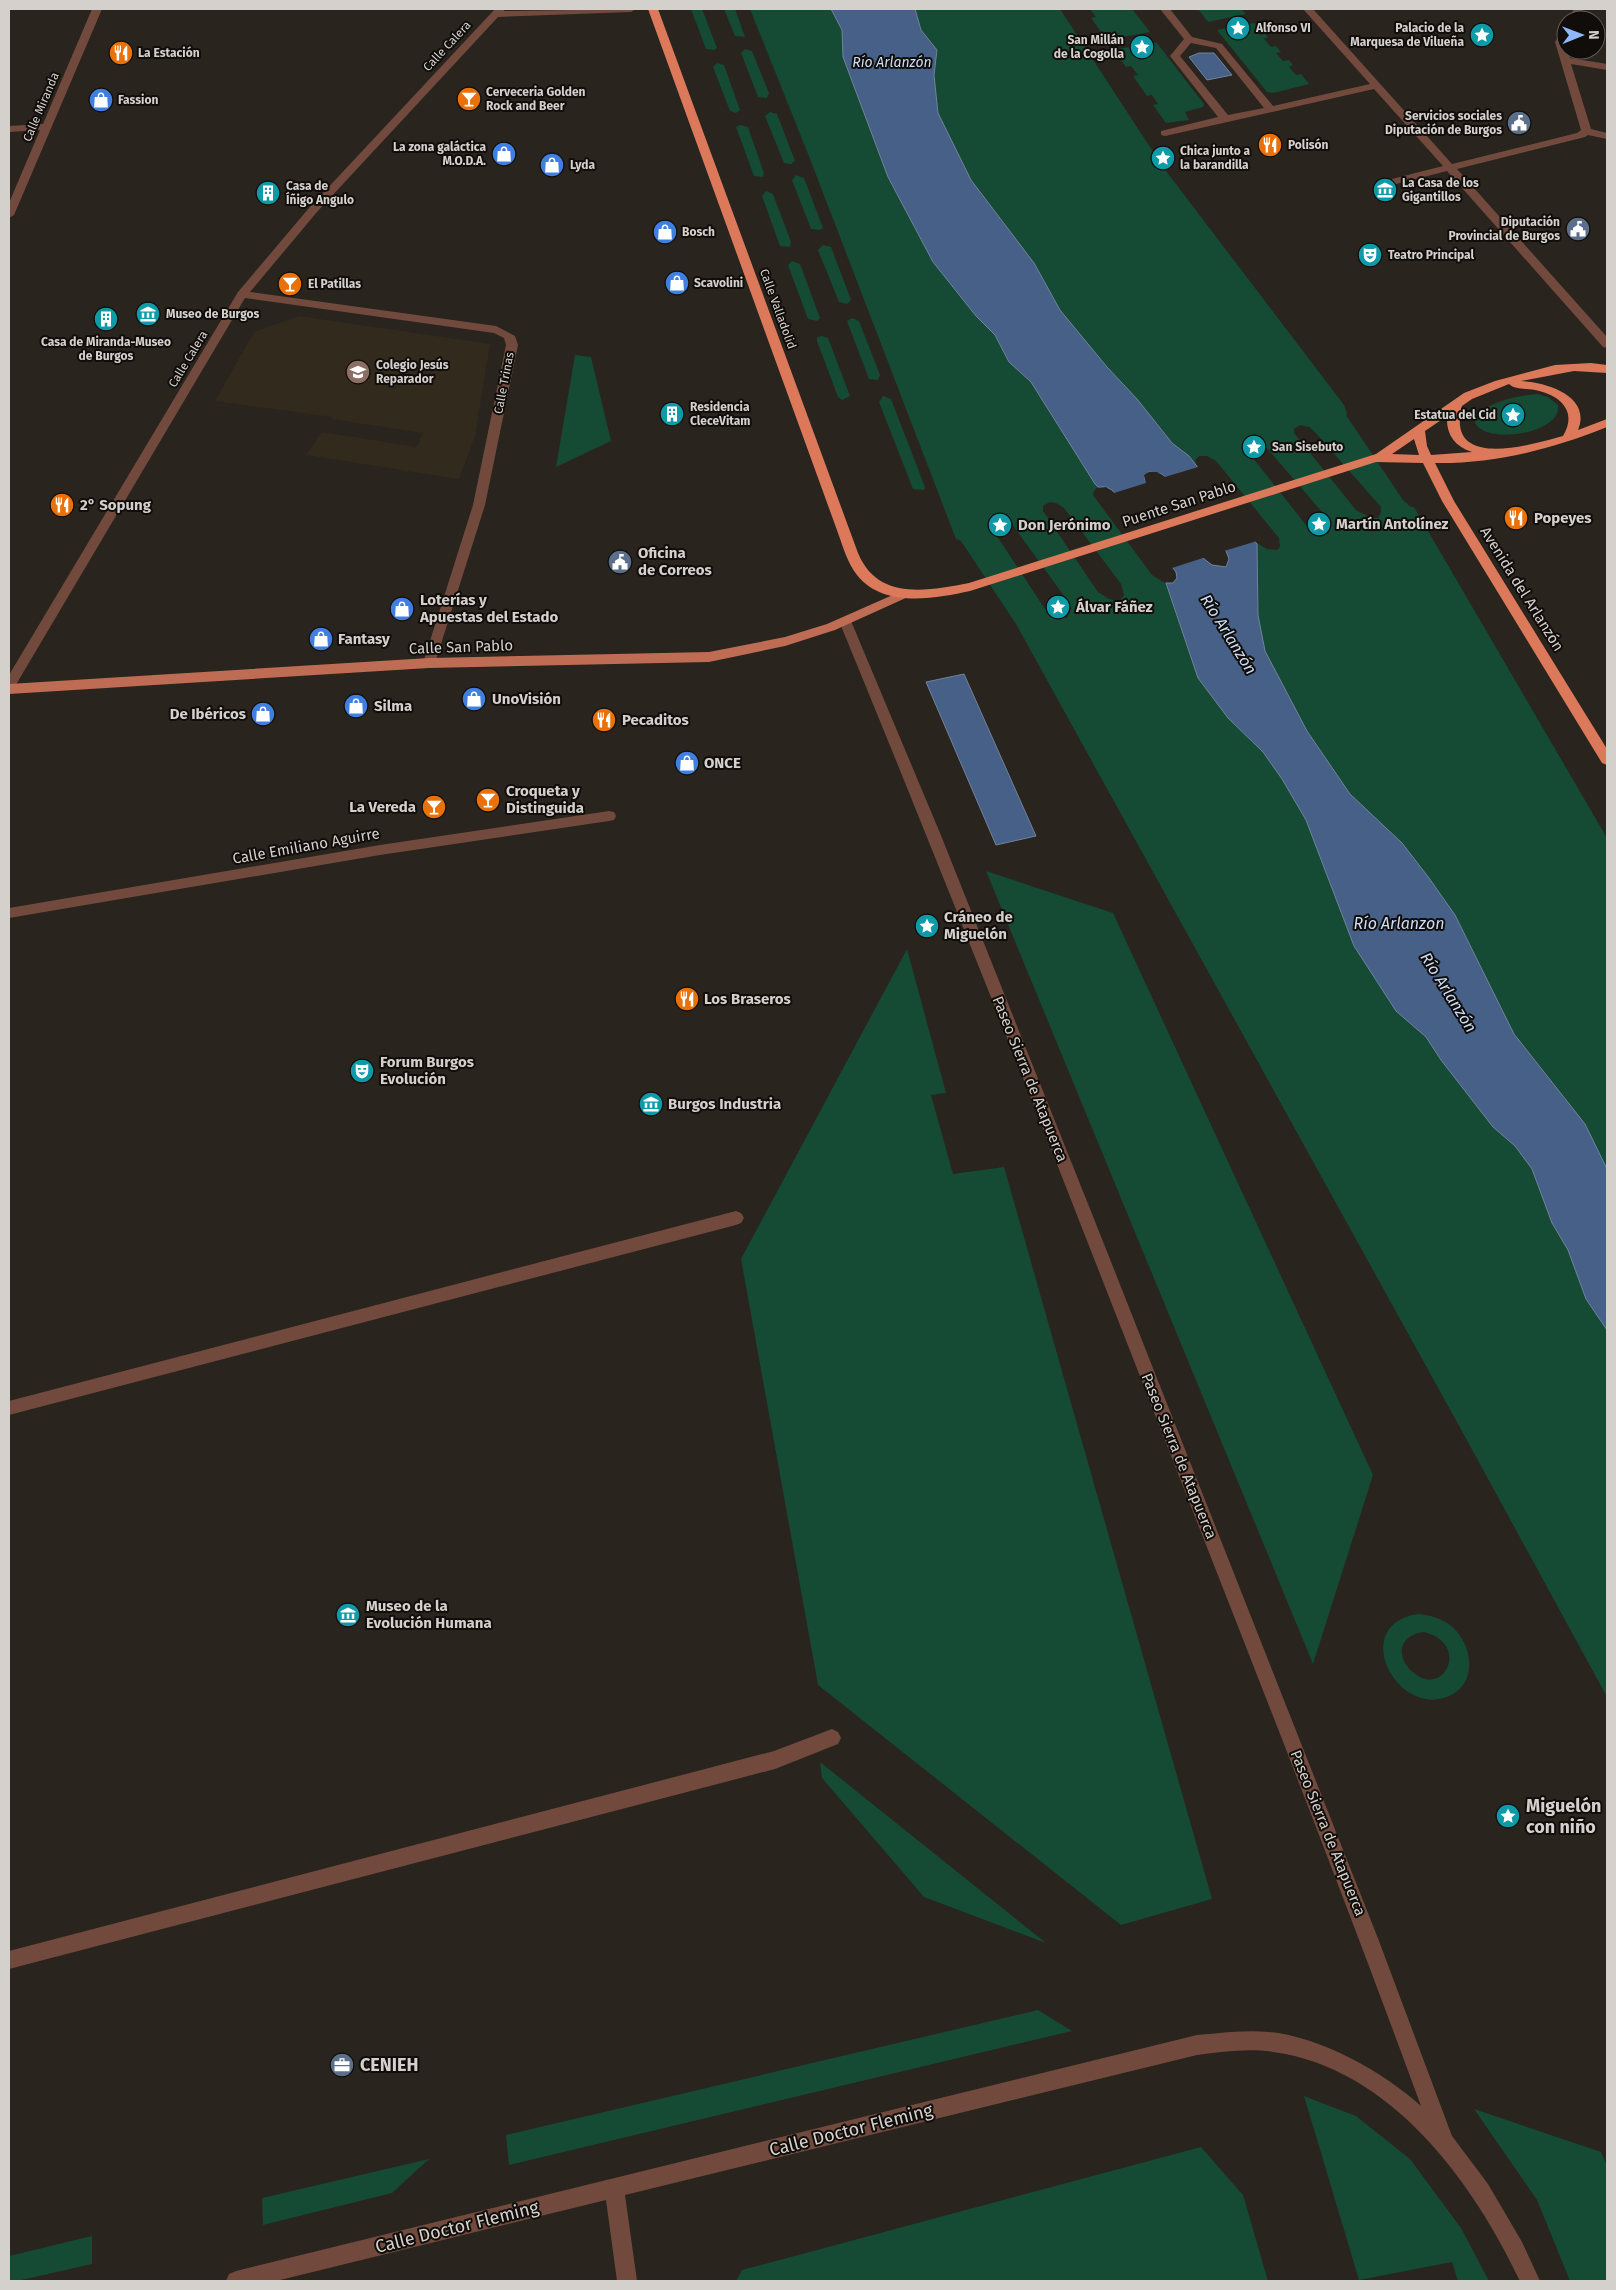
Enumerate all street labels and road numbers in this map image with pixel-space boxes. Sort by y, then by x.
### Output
street label: Calle Calera [420,18,474,74]
street label: Calle Miranda [20,70,62,144]
street label: Calle Valladolid [757,267,799,351]
street label: Calle Calera [166,328,210,390]
street label: Calle Trinas [491,351,517,415]
street label: Puente San Pablo [1120,477,1238,531]
street label: Avenida del Arlanzón [1476,523,1568,655]
street label: Calle San Pablo [409,636,513,658]
street label: Calle Emiliano Aguirre [231,824,381,868]
street label: Paseo Sierra de Atapuerca [988,994,1072,1164]
street label: Paseo Sierra de Atapuerca [1137,1371,1221,1541]
street label: Paseo Sierra de Atapuerca [1286,1748,1370,1918]
street label: Calle Doctor Fleming [767,2099,936,2161]
street label: Calle Doctor Fleming [373,2196,542,2258]

